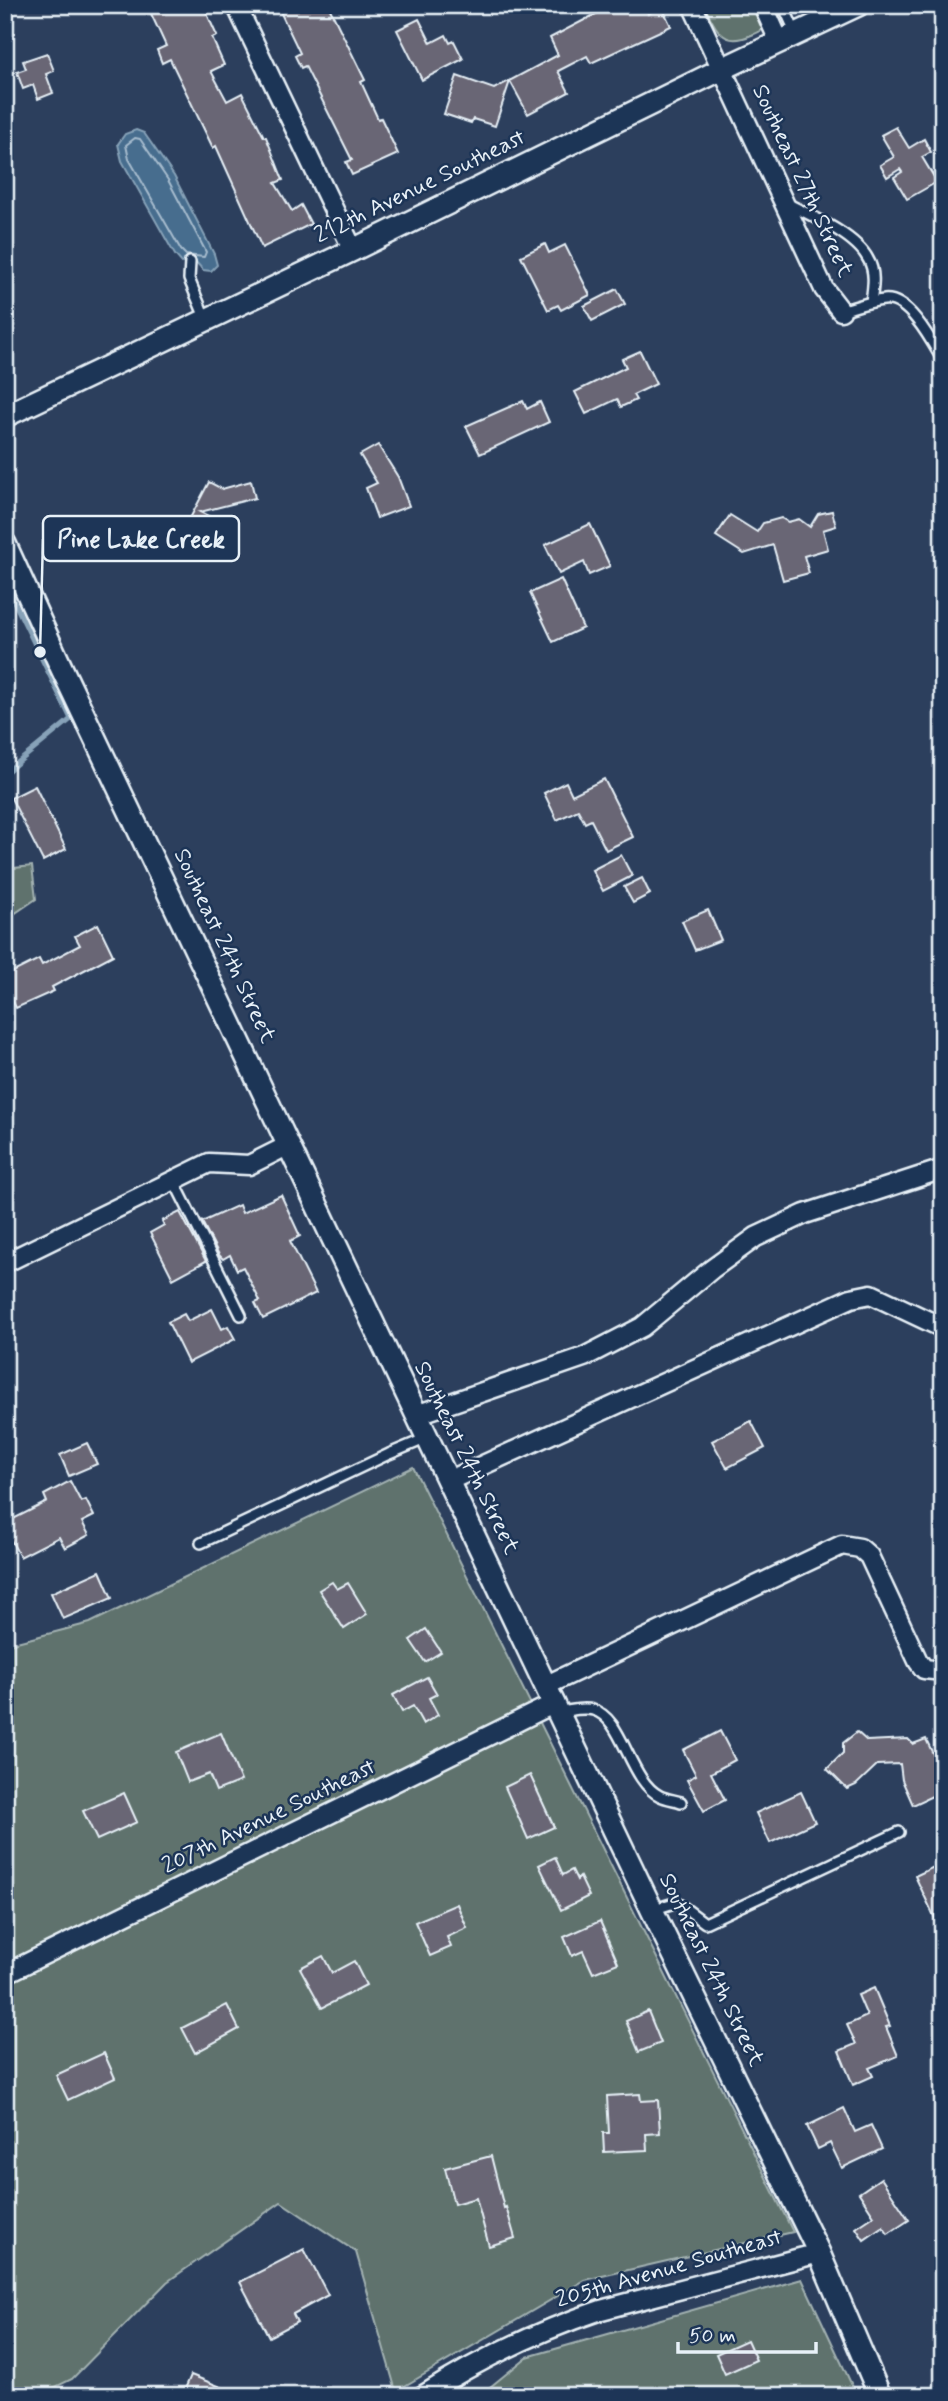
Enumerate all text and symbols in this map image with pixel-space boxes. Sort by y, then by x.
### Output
street label: Southeast 27th Street [744,80,860,282]
street label: 212th Avenue Southeast [309,123,531,251]
callout: Pine Lake Creek [43,516,239,561]
text: Pine Lake Creek [57,525,225,556]
street label: Southeast 24th Street [166,844,282,1049]
street label: Southeast 24th Street [406,1356,526,1560]
street label: 207th Avenue Southeast [157,1752,381,1882]
street label: Southeast 24th Street [651,1868,771,2072]
street label: 205th Avenue Southeast [553,2222,786,2316]
scale bar [678,2310,817,2354]
text: 50 m [689,2322,736,2350]

